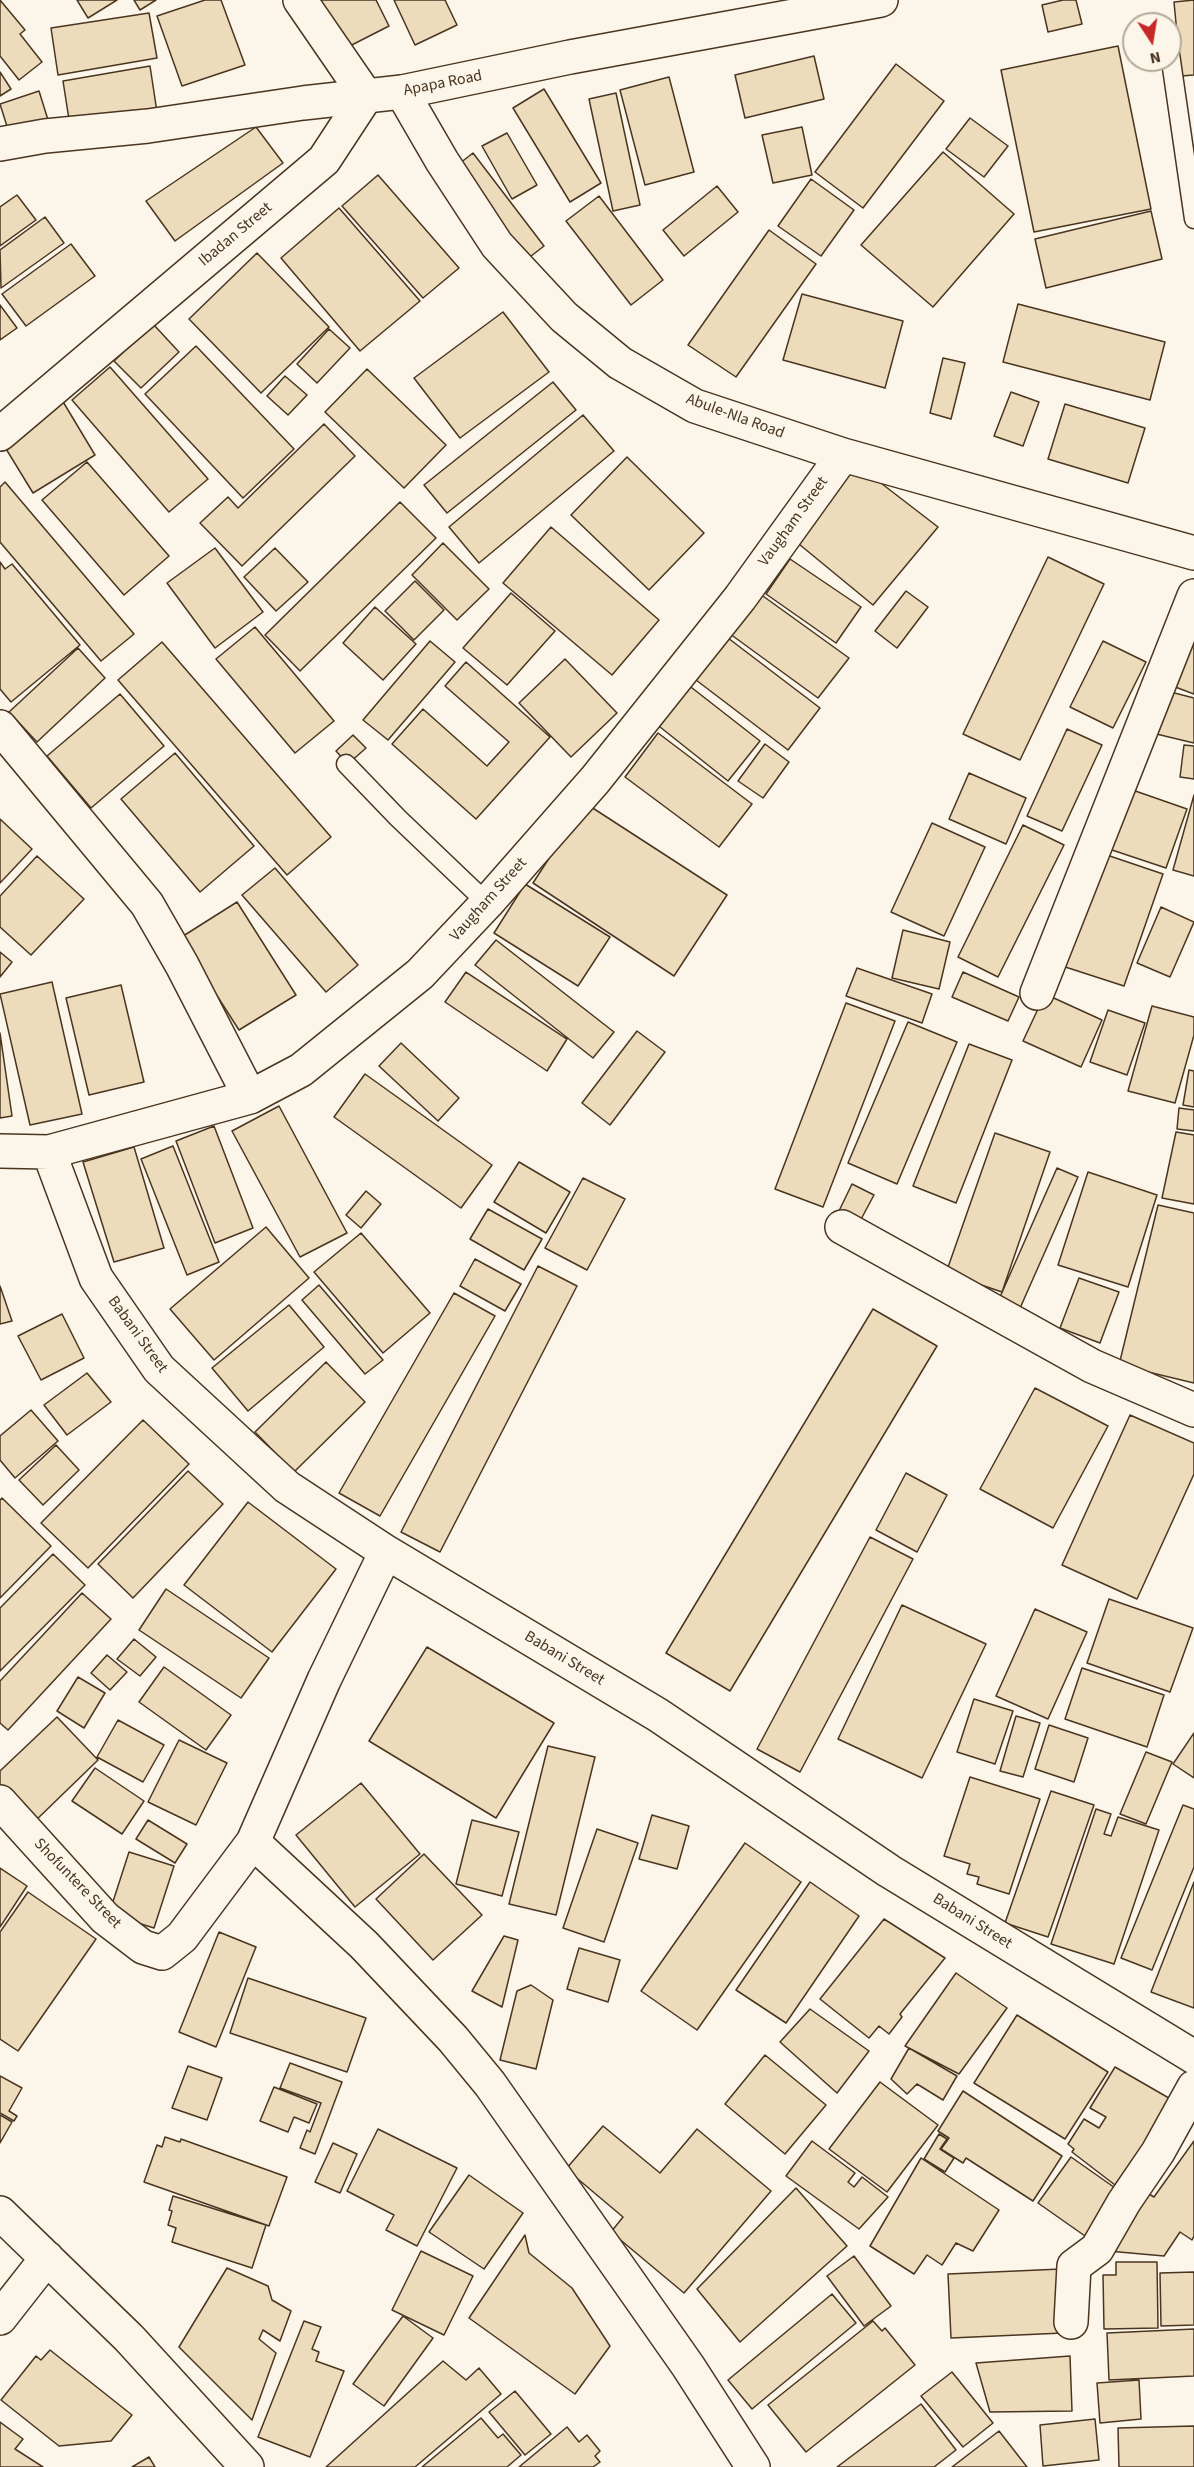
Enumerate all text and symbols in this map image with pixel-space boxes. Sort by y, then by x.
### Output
north arrow [1122,12,1182,72]
text: N [1148,46,1163,70]
street label: Apapa Road [402,67,484,101]
street label: Ibadan Street [195,199,277,271]
street label: Abule-Nla Road [683,390,787,444]
street label: Vaugham Street [755,473,833,571]
street label: Vaugham Street [446,854,532,946]
street label: Babani Street [103,1293,171,1377]
street label: Babani Street [520,1628,608,1690]
street label: Shofuntere Street [29,1835,125,1933]
street label: Babani Street [929,1890,1015,1954]

